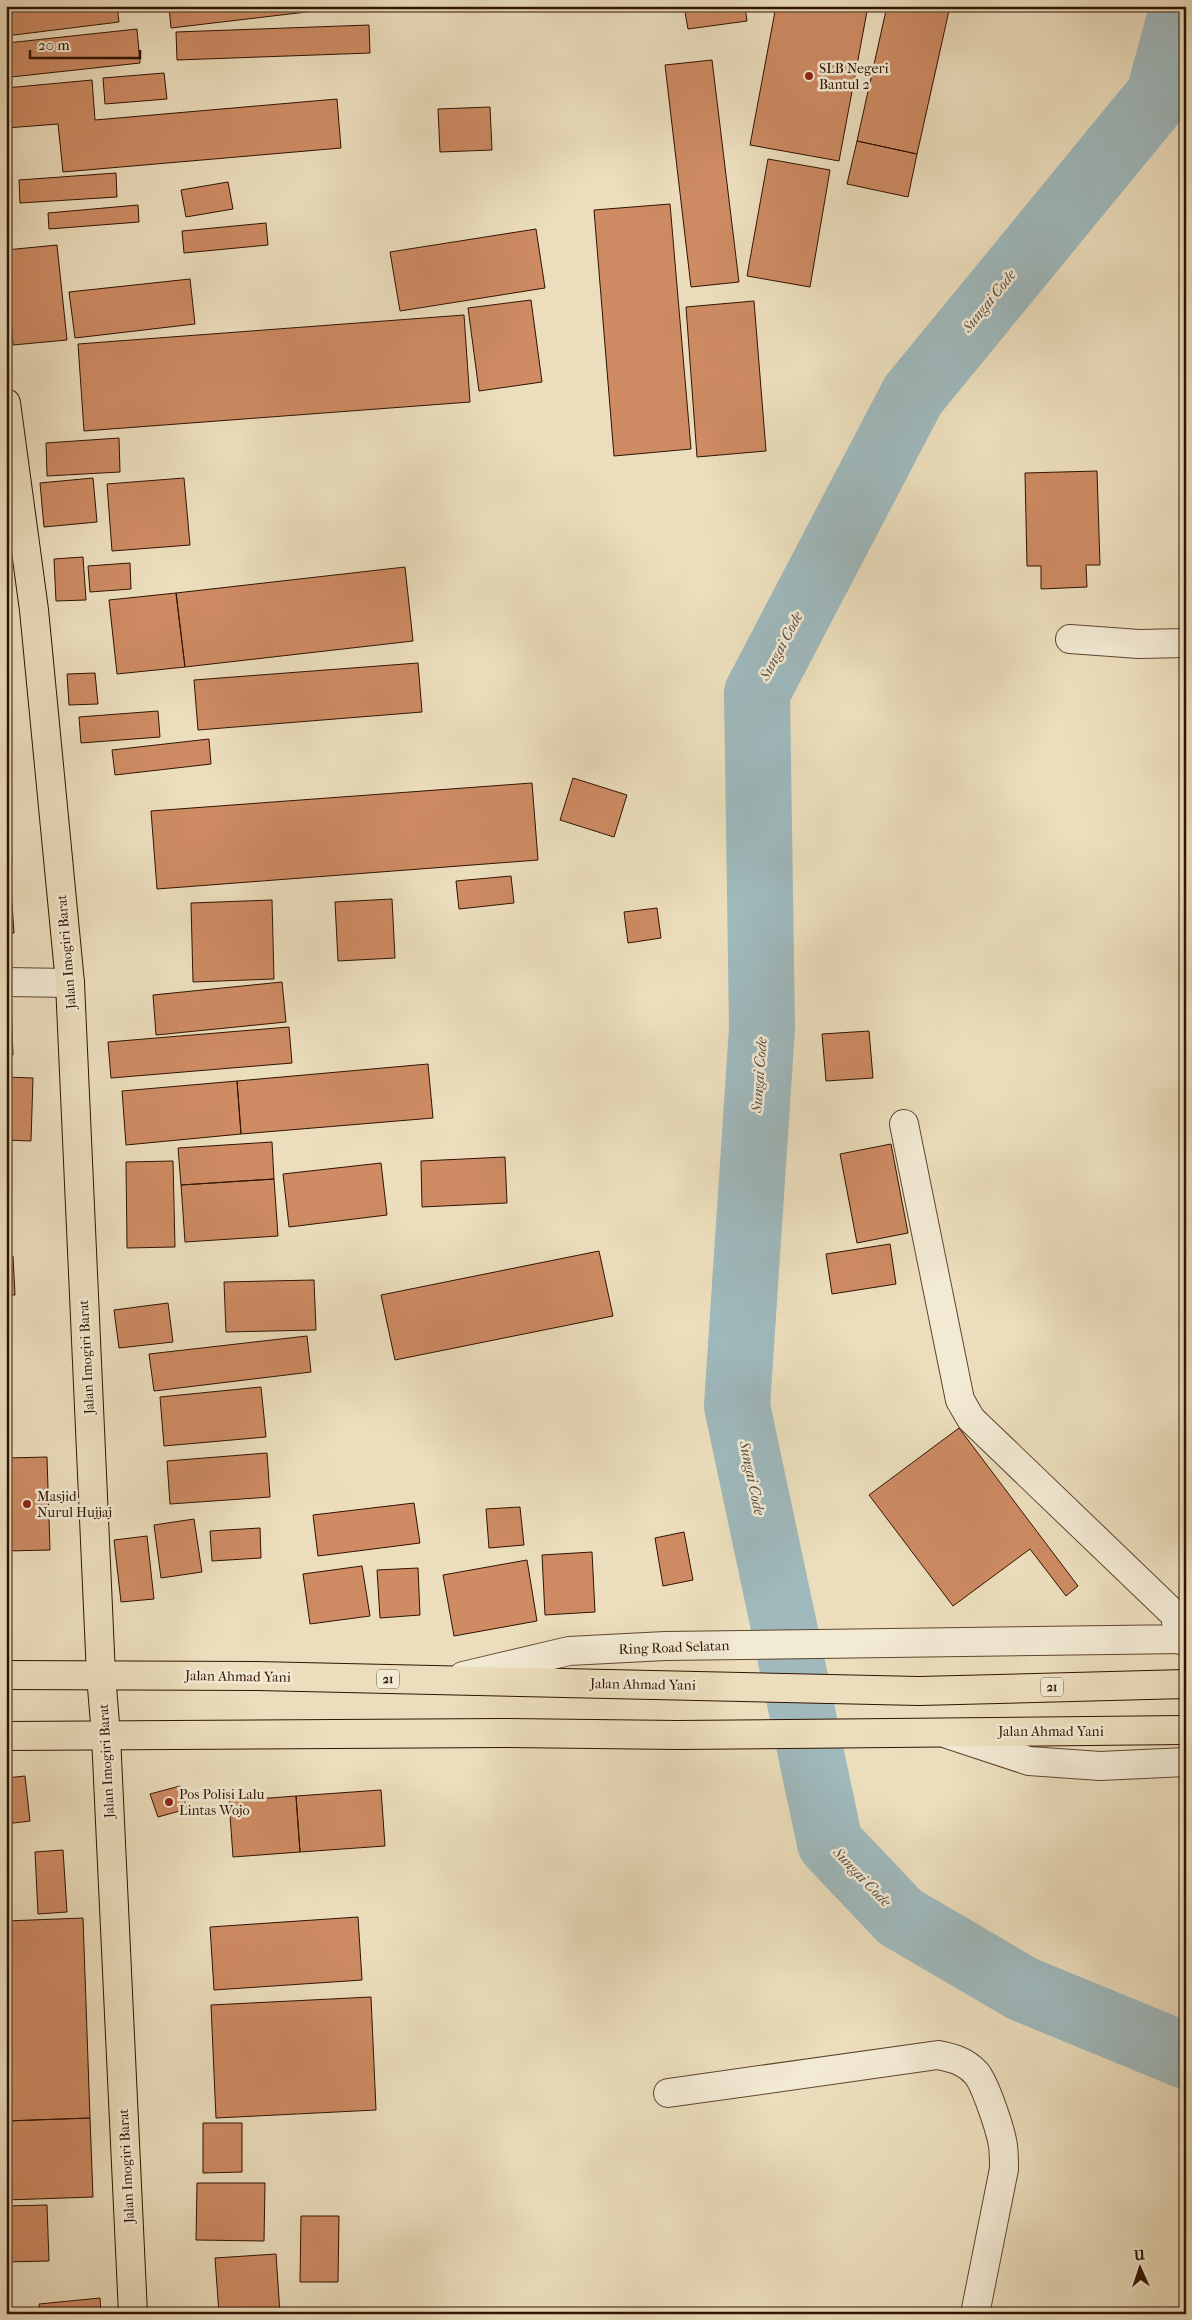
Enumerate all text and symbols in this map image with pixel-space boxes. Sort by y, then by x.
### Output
scale bar [30,28,140,60]
text: 20 m [38,36,70,54]
place label: SLB Negeri Bantul 2 [819,60,889,93]
marker: SLB Negeri Bantul 2 [803,70,815,82]
water label: Sungai Code [958,265,1020,337]
water label: Sungai Code [755,608,807,684]
street label: Jalan Imogiri Barat [53,894,80,1011]
water label: Sungai Code [747,1036,771,1114]
street label: Jalan Imogiri Barat [75,1299,98,1416]
water label: Sungai Code [735,1438,769,1518]
place label: Masjid Nurul Hujjaj [37,1488,112,1521]
marker: Masjid Nurul Hujjaj [21,1498,33,1510]
street label: Ring Road Selatan [618,1637,730,1658]
street label: Jalan Ahmad Yani [184,1667,291,1686]
road number: 21 [377,1670,399,1688]
street label: Jalan Ahmad Yani [589,1675,696,1694]
road number: 21 [1041,1678,1063,1696]
street label: Jalan Imogiri Barat [95,1703,118,1820]
street label: Jalan Ahmad Yani [997,1723,1104,1740]
place label: Pos Polisi Lalu Lintas Wojo [179,1786,265,1819]
marker: Pos Polisi Lalu Lintas Wojo [163,1796,175,1808]
water label: Sungai Code [829,1843,895,1911]
street label: Jalan Imogiri Barat [115,2108,138,2225]
north arrow [1114,2242,1164,2292]
text: U [1132,2247,1145,2264]

